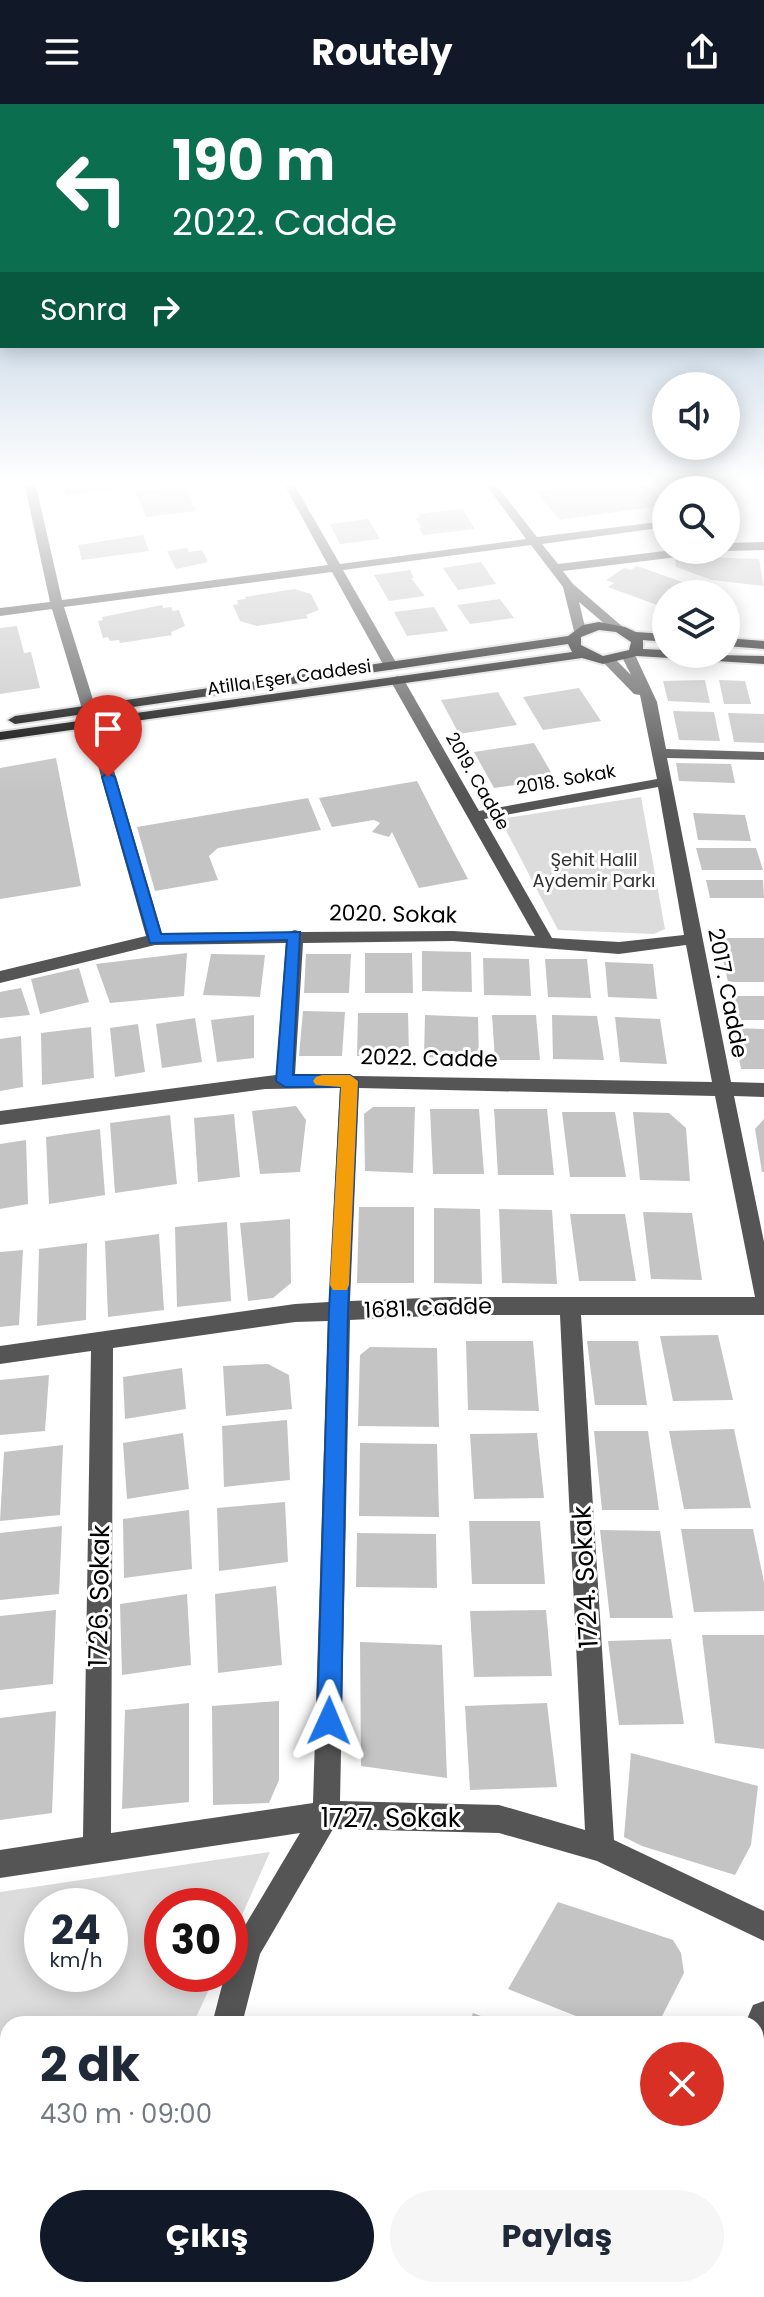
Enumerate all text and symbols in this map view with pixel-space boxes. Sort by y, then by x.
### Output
text: Routely [312,27,452,78]
icon: menu [40,30,84,74]
icon: share [680,30,724,74]
text: 190 m [172,121,335,200]
icon: left [40,136,144,240]
text: 2022. Cadde [172,197,397,248]
text: Sonra [40,288,127,331]
icon: right [143,288,187,332]
map controls [652,372,740,668]
button: sound [652,372,740,460]
button: search [652,476,740,564]
button: layers [652,580,740,668]
street label: Atilla Eşer Caddesi [205,653,373,701]
pin [74,695,142,777]
icon: arrive [86,707,130,751]
street label: 2019. Cadde [440,728,516,834]
street label: 2018. Sokak [515,758,618,800]
park label: Şehit Halil Aydemir Parkı [532,847,656,893]
street label: 2020. Sokak [329,897,458,931]
street label: 2017. Cadde [700,926,756,1060]
street label: 2022. Cadde [360,1041,498,1075]
street label: 1681. Cadde [364,1290,492,1326]
street label: 1724. Sokak [563,1504,607,1649]
street label: 1726. Sokak [80,1524,118,1668]
position arrow [287,1679,371,1763]
street label: 1727. Sokak [321,1800,462,1836]
speed limit sign: 30 [144,1888,248,1992]
text: 24 [51,1902,101,1958]
text: km/h [49,1946,103,1974]
text: 2 dk [40,2031,140,2098]
button: close [640,2042,724,2126]
text: 430 m · 09:00 [40,2096,212,2132]
button: Çıkış [40,2190,374,2282]
button: Paylaş [390,2190,724,2282]

